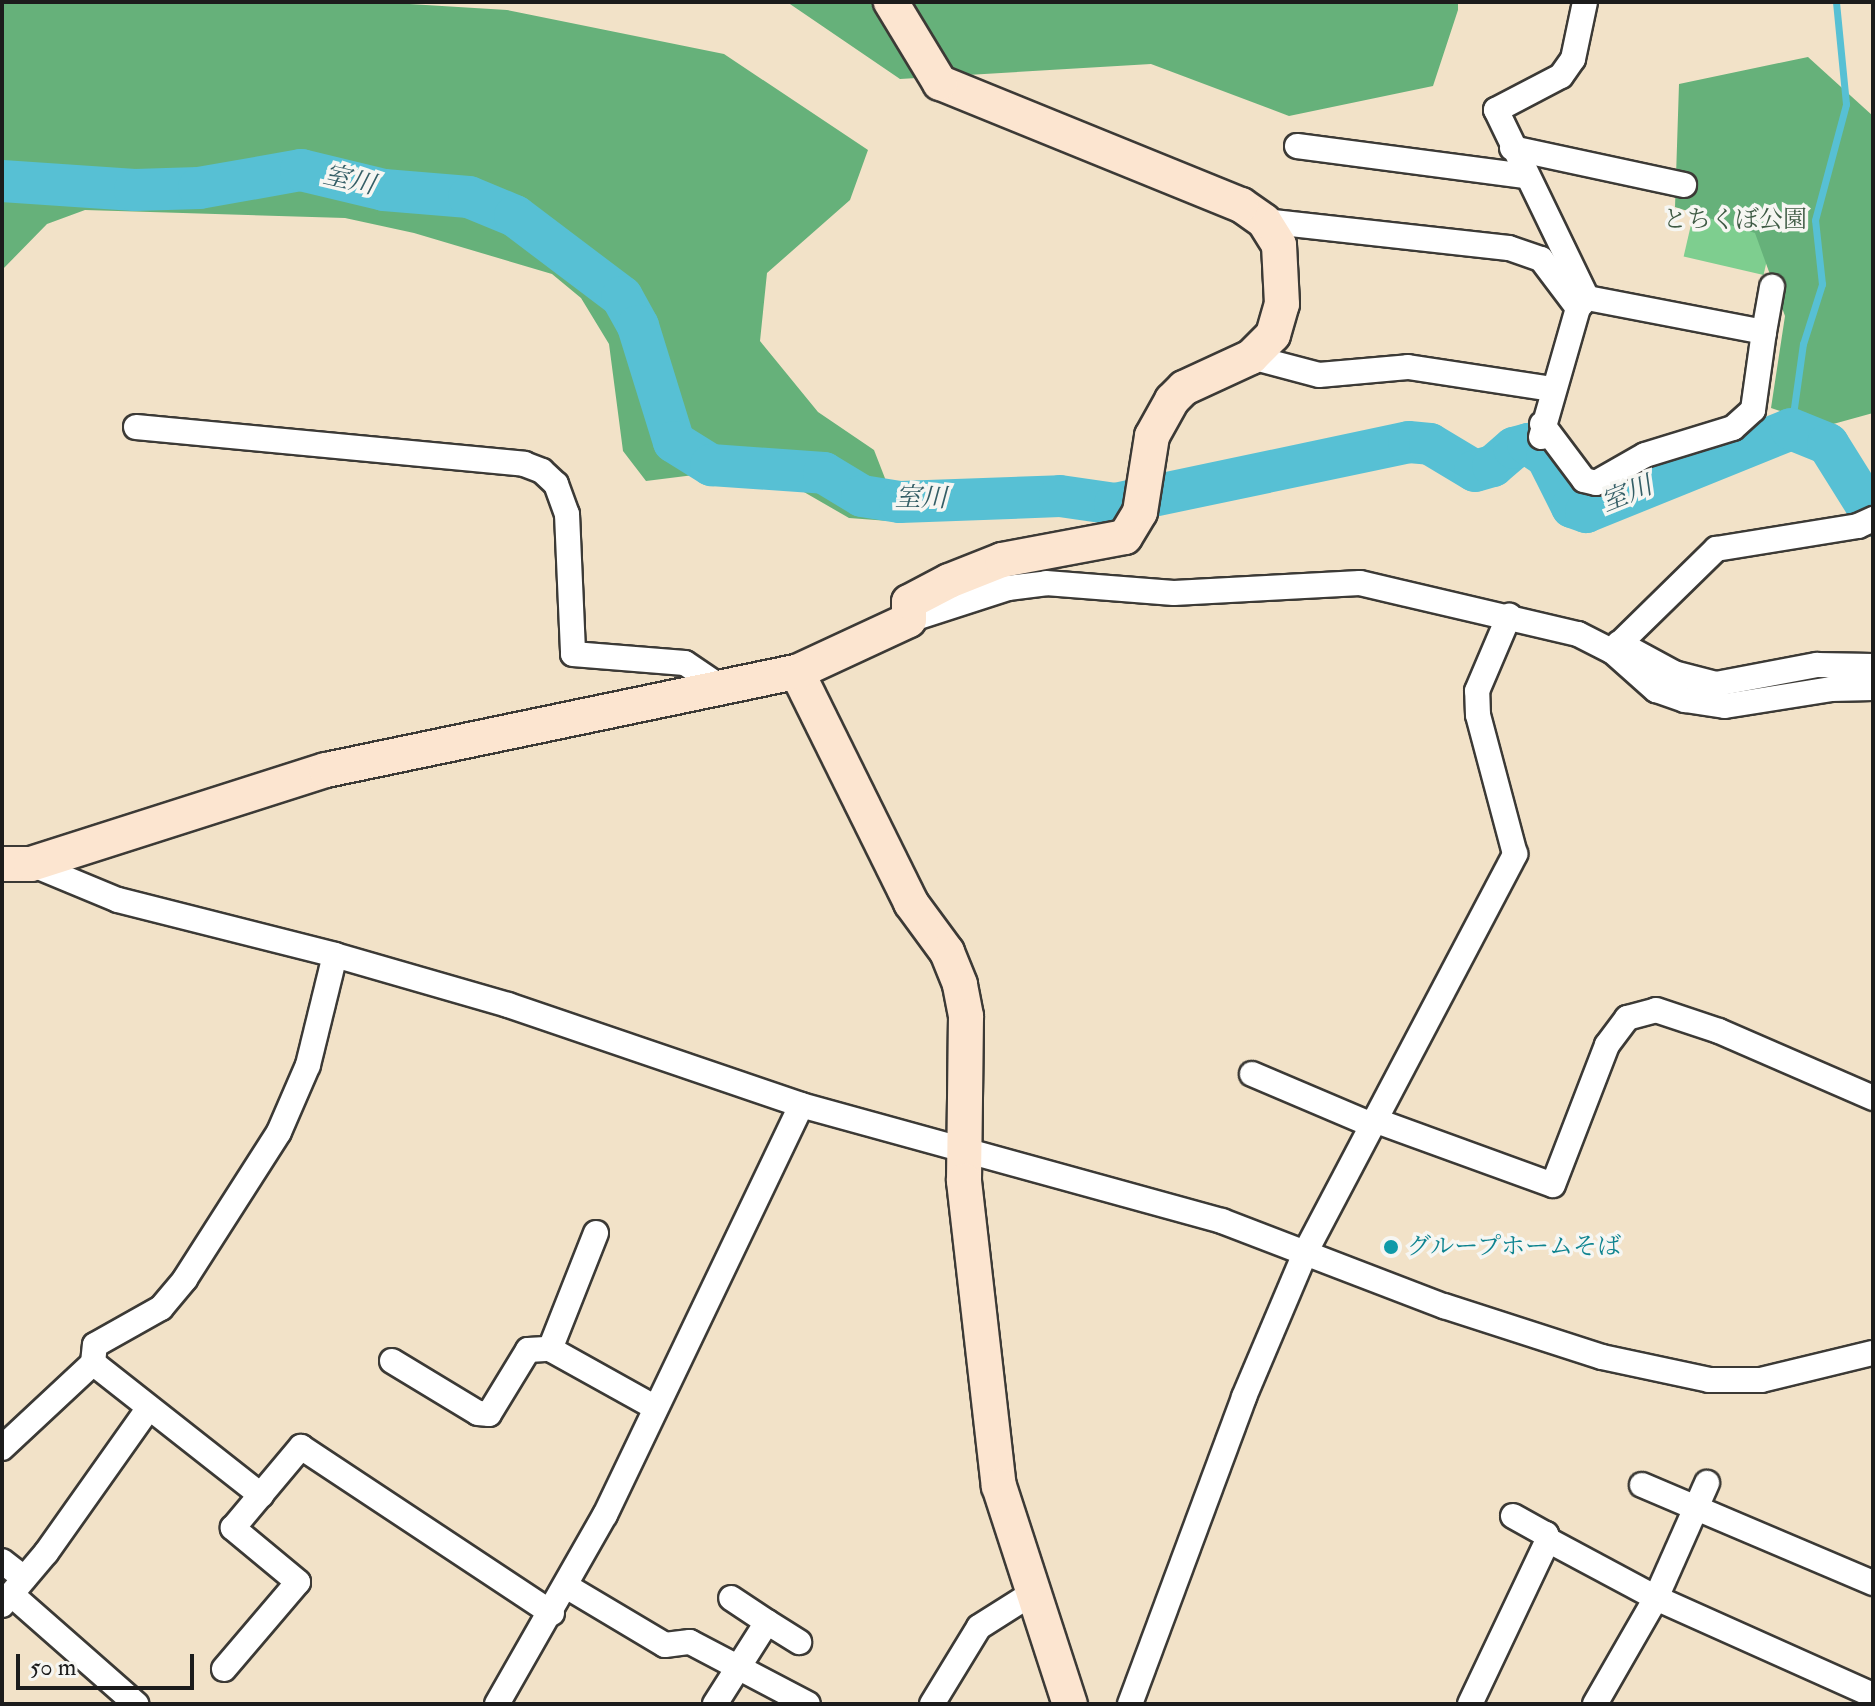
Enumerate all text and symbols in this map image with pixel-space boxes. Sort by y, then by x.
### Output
water label: 室川 [320,160,378,202]
park label: とちくぼ公園 [1663,206,1807,234]
water label: 室川 [1597,471,1657,519]
water label: 室川 [895,483,947,515]
place label: グループホームそば [1407,1233,1623,1261]
marker: グループホームそば [1382,1238,1400,1256]
scale bar [20,1638,198,1688]
text: 50 m [30,1652,76,1683]

